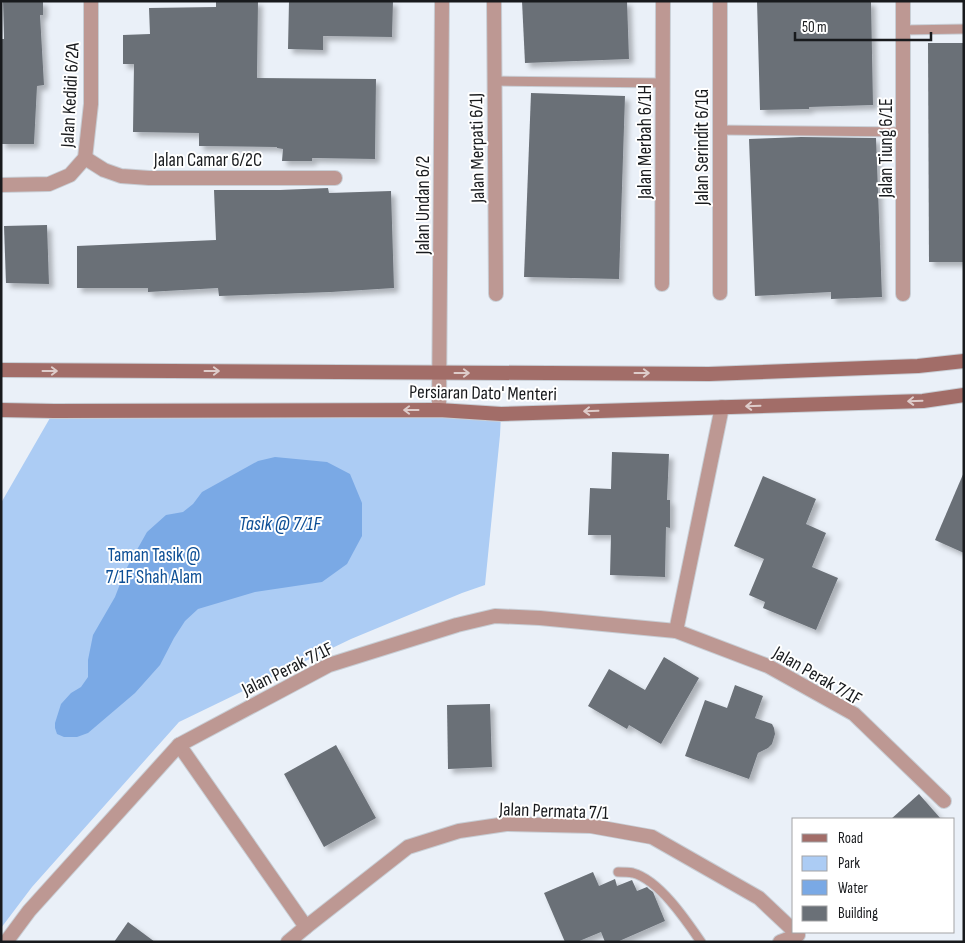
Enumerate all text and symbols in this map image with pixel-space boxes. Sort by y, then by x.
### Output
scale bar [795,10,931,42]
text: 50 m [802,18,827,37]
street label: Jalan Kedidi 6/2A [56,41,85,149]
street label: Jalan Merbah 6/1H [634,85,657,200]
street label: Jalan Serindit 6/1G [691,89,714,206]
street label: Jalan Merpati 6/1J [465,93,490,204]
street label: Jalan Tiung 6/1E [875,98,898,199]
street label: Jalan Camar 6/2C [153,149,262,172]
street label: Jalan Undan 6/2 [412,156,435,255]
one-way arrow [42,366,58,376]
one-way arrow [204,366,220,376]
one-way arrow [454,368,470,378]
one-way arrow [634,368,650,378]
street label: Persiaran Dato' Menteri [409,381,557,406]
one-way arrow [908,396,924,406]
one-way arrow [745,401,762,411]
one-way arrow [403,405,420,415]
one-way arrow [583,407,599,416]
water label: Tasik @ 7/1F [239,512,322,536]
park label: Taman Tasik @ 7/1F Shah Alam [106,544,202,589]
street label: Jalan Perak 7/1F [237,637,337,702]
street label: Jalan Perak 7/1F [768,641,866,711]
street label: Jalan Permata 7/1 [498,798,609,825]
legend [792,818,955,933]
text: Road [838,829,863,848]
text: Park [838,854,860,873]
text: Water [838,879,869,898]
text: Building [838,904,878,923]

